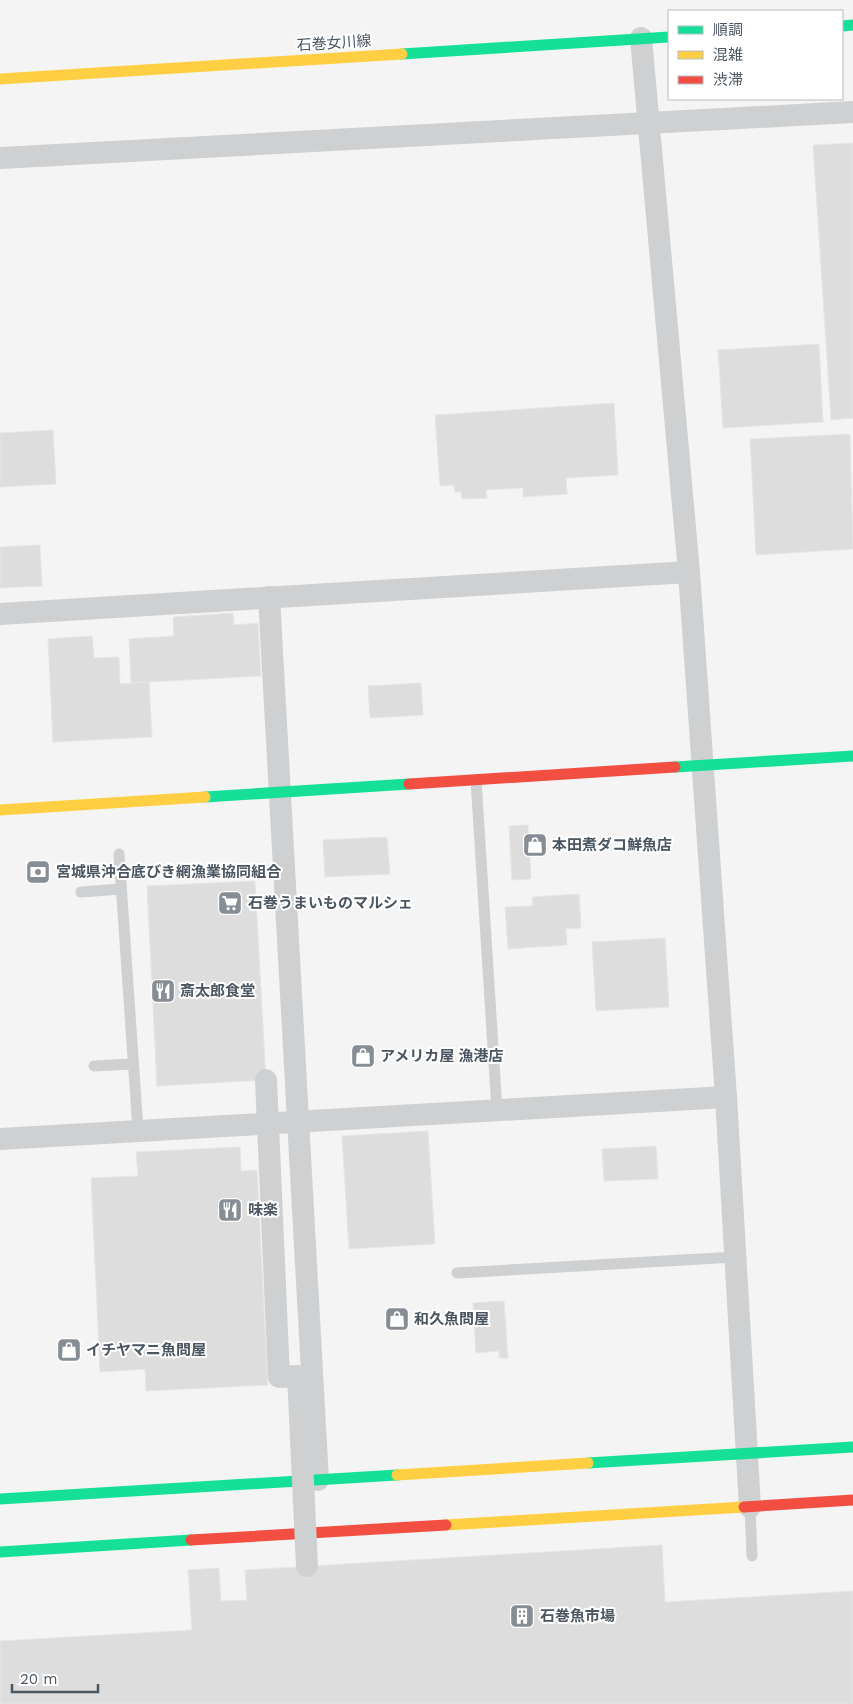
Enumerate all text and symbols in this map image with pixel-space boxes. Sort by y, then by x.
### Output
legend [668,10,843,100]
text: 順調 [713,21,743,39]
street label: 石巻女川線 [296,31,372,55]
text: 混雑 [713,46,743,64]
text: 渋滞 [713,71,743,89]
shop icon: 本田煮ダコ鮮魚店 [522,832,548,858]
place label: 本田煮ダコ鮮魚店 [552,836,672,854]
bank icon: 宮城県沖合底びき網漁業協同組合 [25,859,51,885]
place label: 宮城県沖合底びき網漁業協同組合 [56,863,282,881]
supermarket icon: 石巻うまいものマルシェ [217,890,243,916]
place label: 石巻うまいものマルシェ [248,894,413,912]
restaurant icon: 斎太郎食堂 [150,978,176,1004]
place label: 斎太郎食堂 [180,982,255,1000]
shop icon: アメリカ屋 漁港店 [350,1043,376,1069]
place label: アメリカ屋 漁港店 [380,1047,504,1065]
restaurant icon: 味楽 [217,1197,243,1223]
place label: 味楽 [248,1201,278,1219]
shop icon: 和久魚問屋 [384,1306,410,1332]
place label: 和久魚問屋 [414,1310,489,1328]
shop icon: イチヤマニ魚問屋 [56,1337,82,1363]
place label: イチヤマニ魚問屋 [86,1341,206,1359]
building icon: 石巻魚市場 [509,1603,535,1629]
place label: 石巻魚市場 [540,1607,615,1625]
scale bar [12,1662,99,1694]
text: 20 m [20,1670,58,1688]

